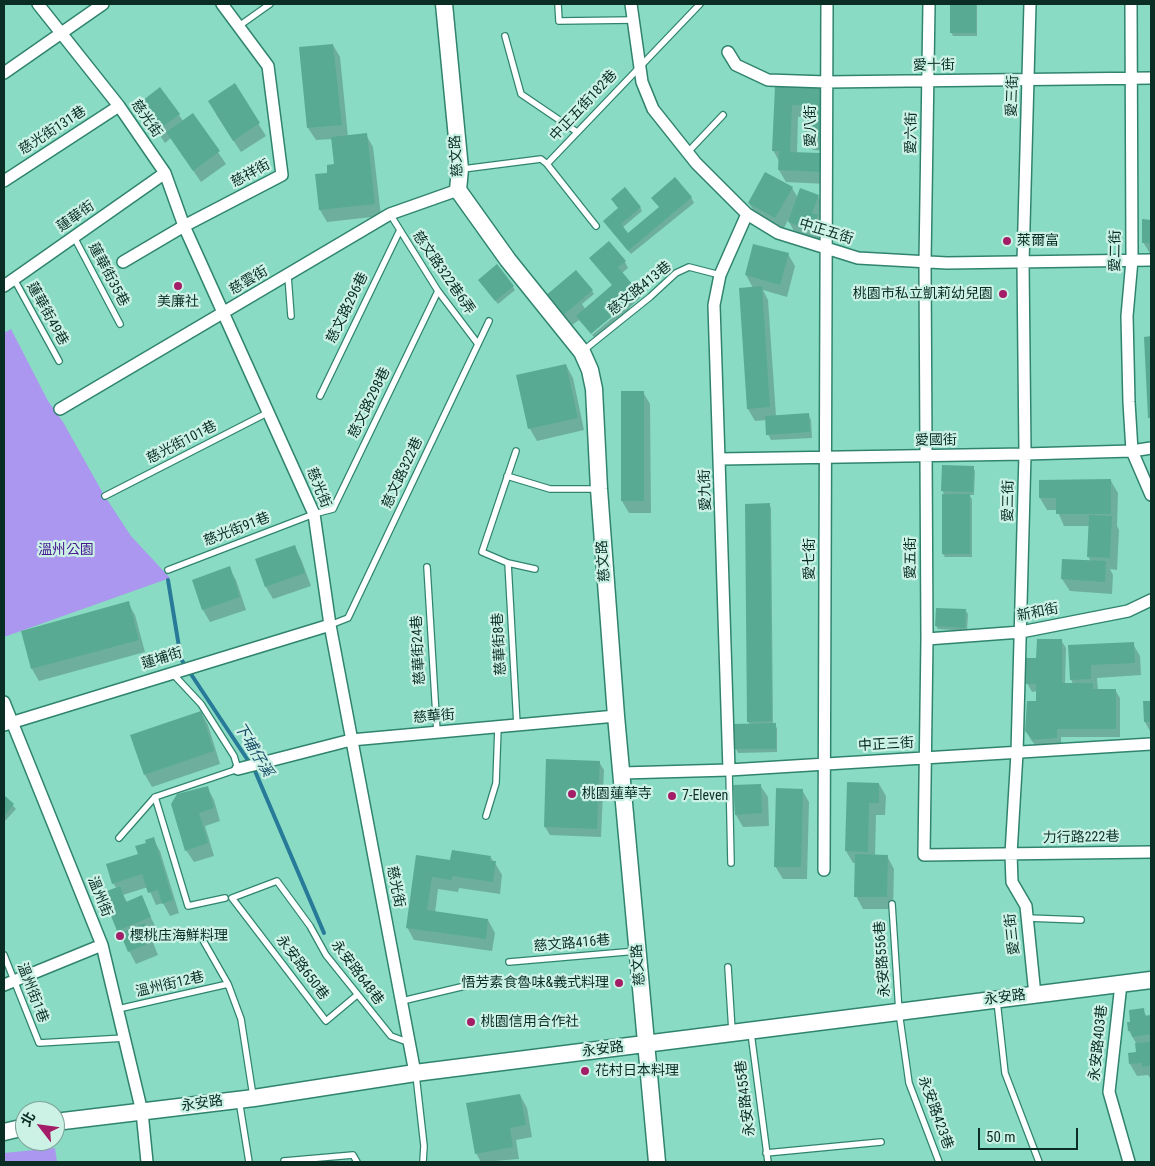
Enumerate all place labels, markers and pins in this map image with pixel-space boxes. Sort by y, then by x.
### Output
place label: 萊爾富 [1017,233,1059,249]
marker: 萊爾富 [1001,235,1013,247]
marker: 美廉社 [172,280,184,292]
place label: 桃園市私立凱莉幼兒園 [853,286,993,302]
marker: 桃園市私立凱莉幼兒園 [997,288,1009,300]
place label: 美廉社 [157,294,199,310]
place label: 桃園蓮華寺 [582,786,652,802]
marker: 桃園蓮華寺 [566,788,578,800]
place label: 7-Eleven [682,788,728,804]
marker: 7-Eleven [666,790,678,802]
place label: 櫻桃庒海鮮料理 [130,928,228,944]
marker: 櫻桃庒海鮮料理 [114,930,126,942]
place label: 悟芳素食魯味&義式料理 [461,975,609,991]
marker: 悟芳素食魯味&義式料理 [613,977,625,989]
place label: 桃園信用合作社 [481,1014,579,1030]
marker: 桃園信用合作社 [465,1016,477,1028]
place label: 花村日本料理 [595,1063,679,1079]
marker: 花村日本料理 [579,1065,591,1077]

